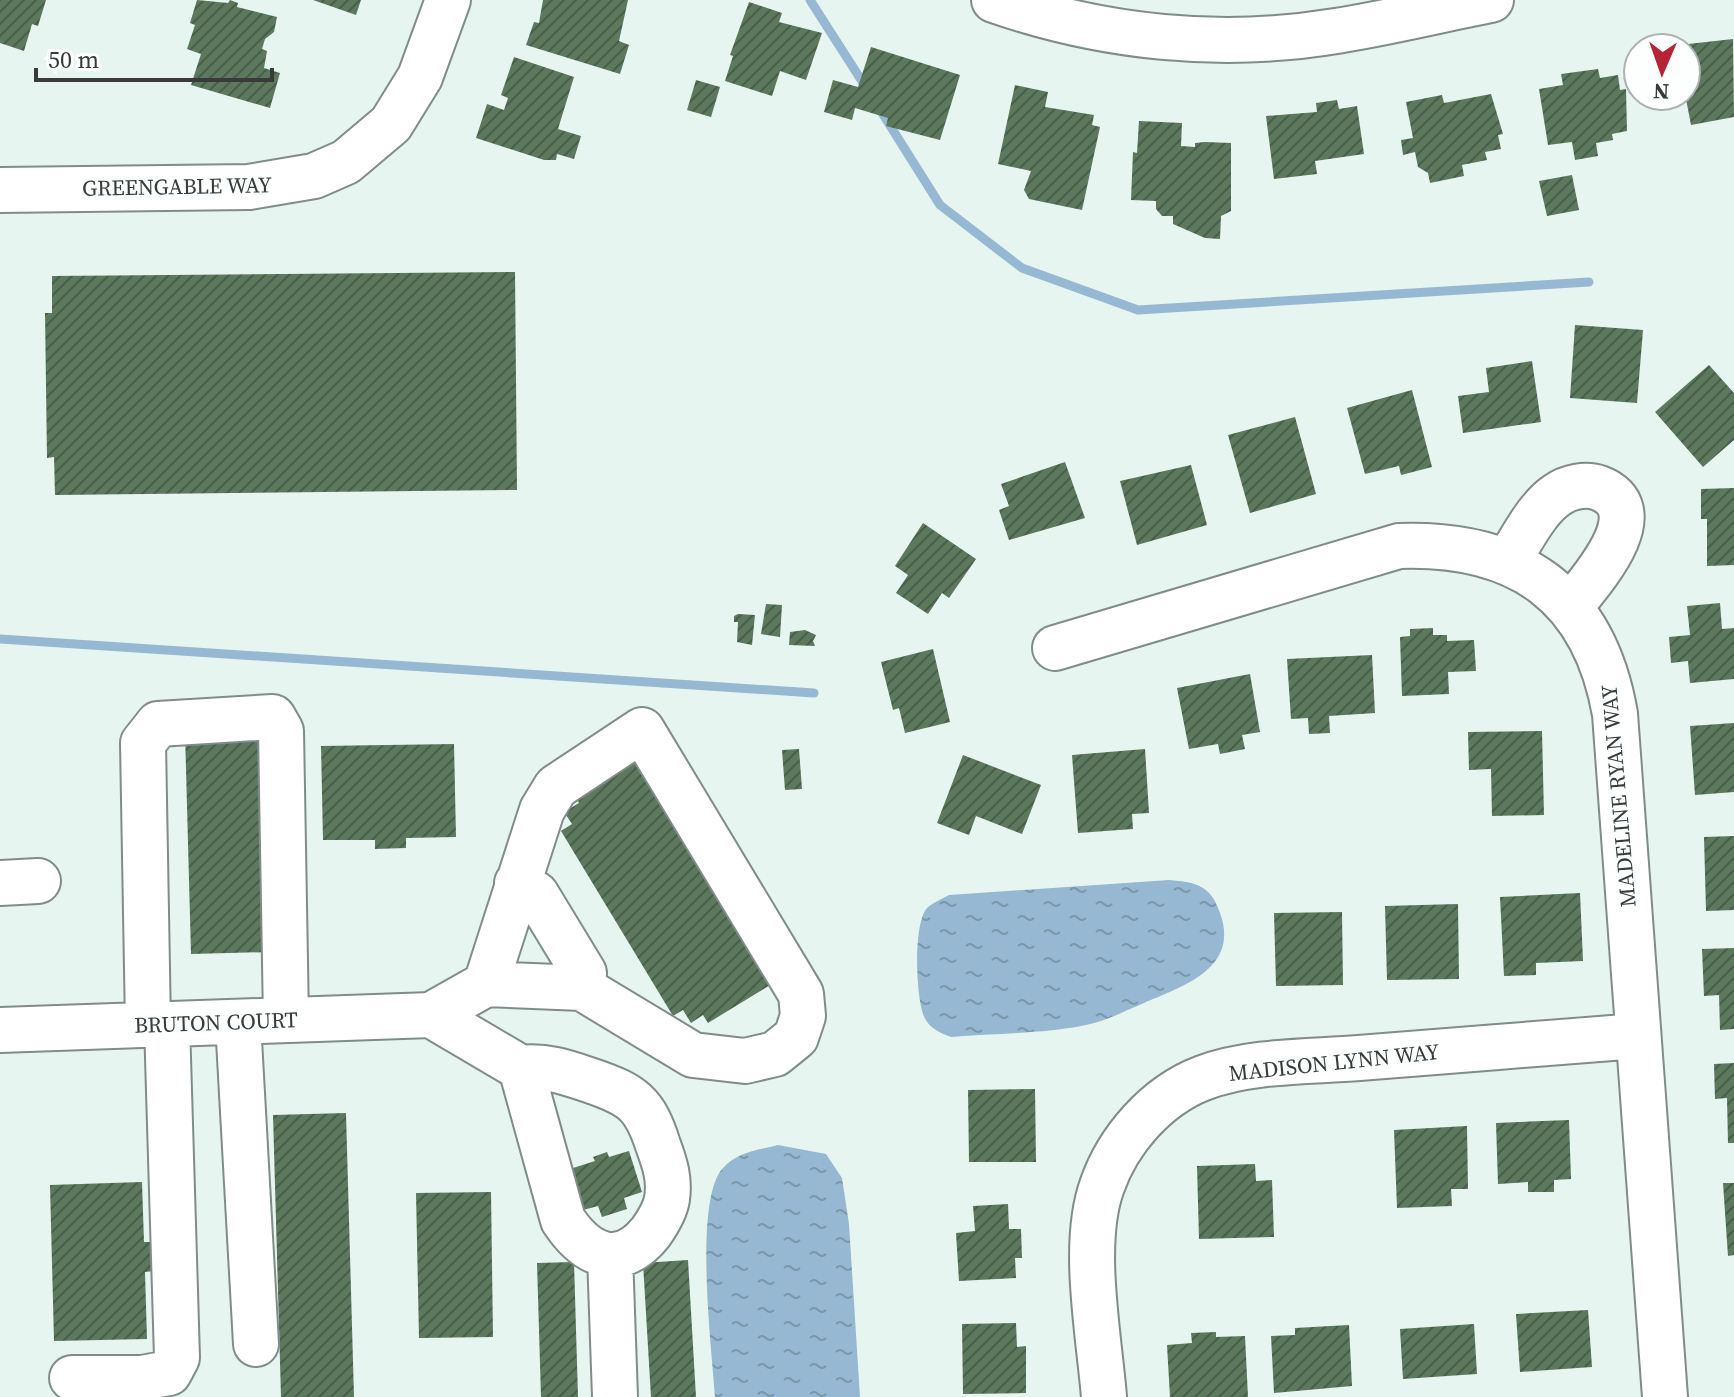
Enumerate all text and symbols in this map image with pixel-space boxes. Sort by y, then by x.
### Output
scale bar [36,32,272,82]
north arrow [1622,32,1702,112]
text: 50 m [48,43,99,76]
text: N [1653,77,1670,107]
street label: GREENGABLE WAY [82,169,272,203]
street label: MADELINE RYAN WAY [1593,683,1643,908]
street label: BRUTON COURT [134,1004,298,1040]
street label: MADISON LYNN WAY [1227,1036,1441,1088]

